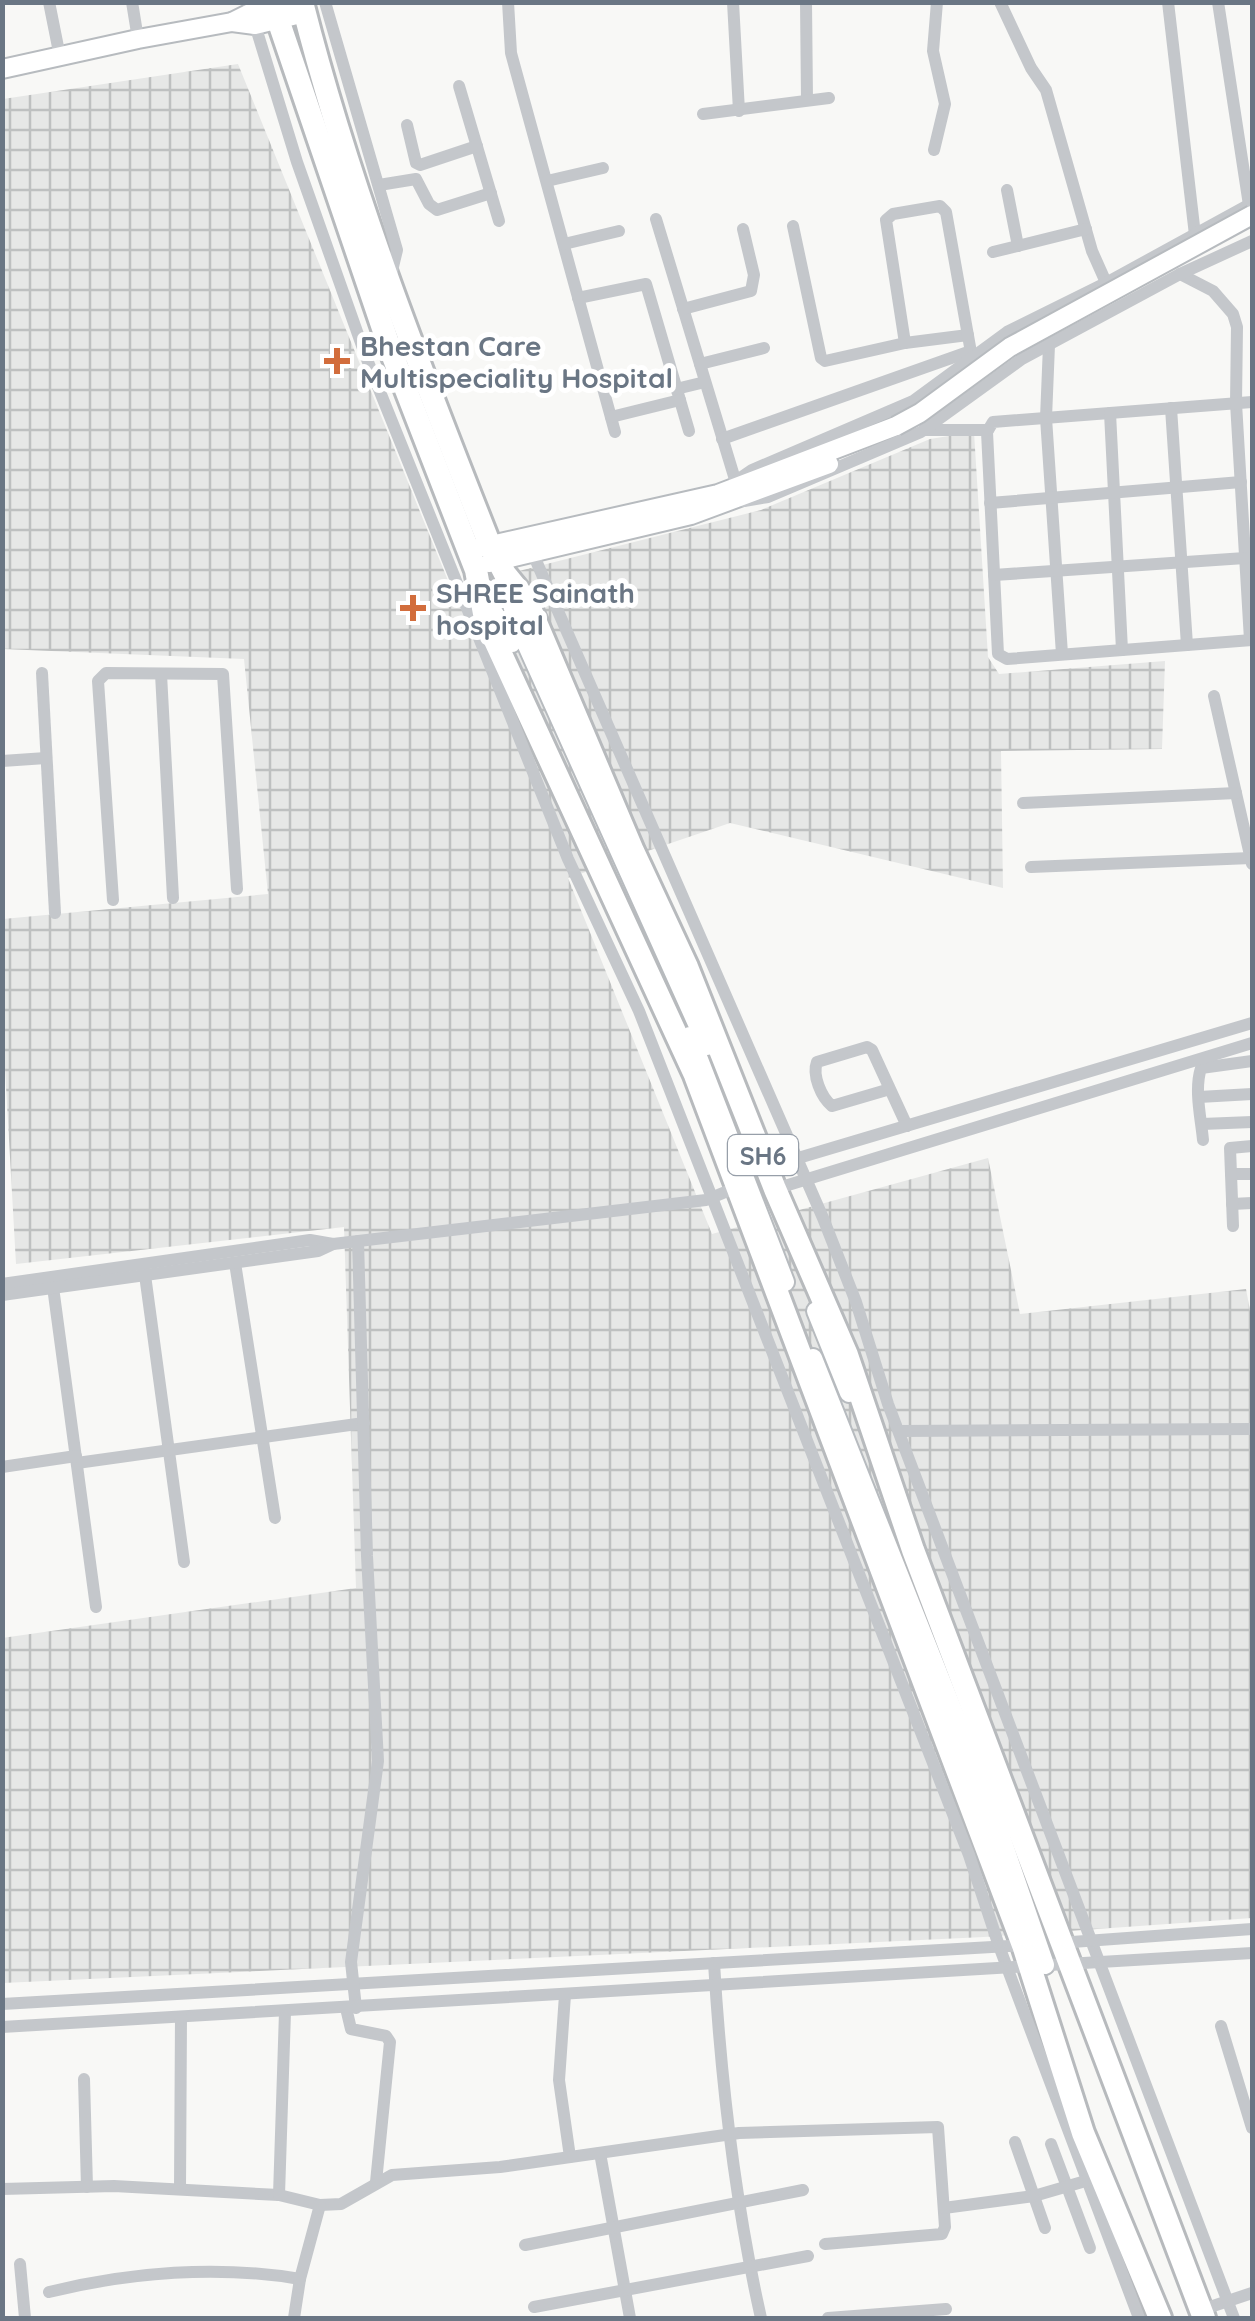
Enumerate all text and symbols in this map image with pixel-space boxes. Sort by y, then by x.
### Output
place label: Bhestan Care Multispeciality Hospital [360,328,673,395]
marker: Bhestan Care Multispeciality Hospital [324,348,350,374]
place label: SHREE Sainath hospital [436,575,635,642]
marker: SHREE Sainath hospital [400,595,426,621]
road number: SH6 [728,1135,798,1175]

